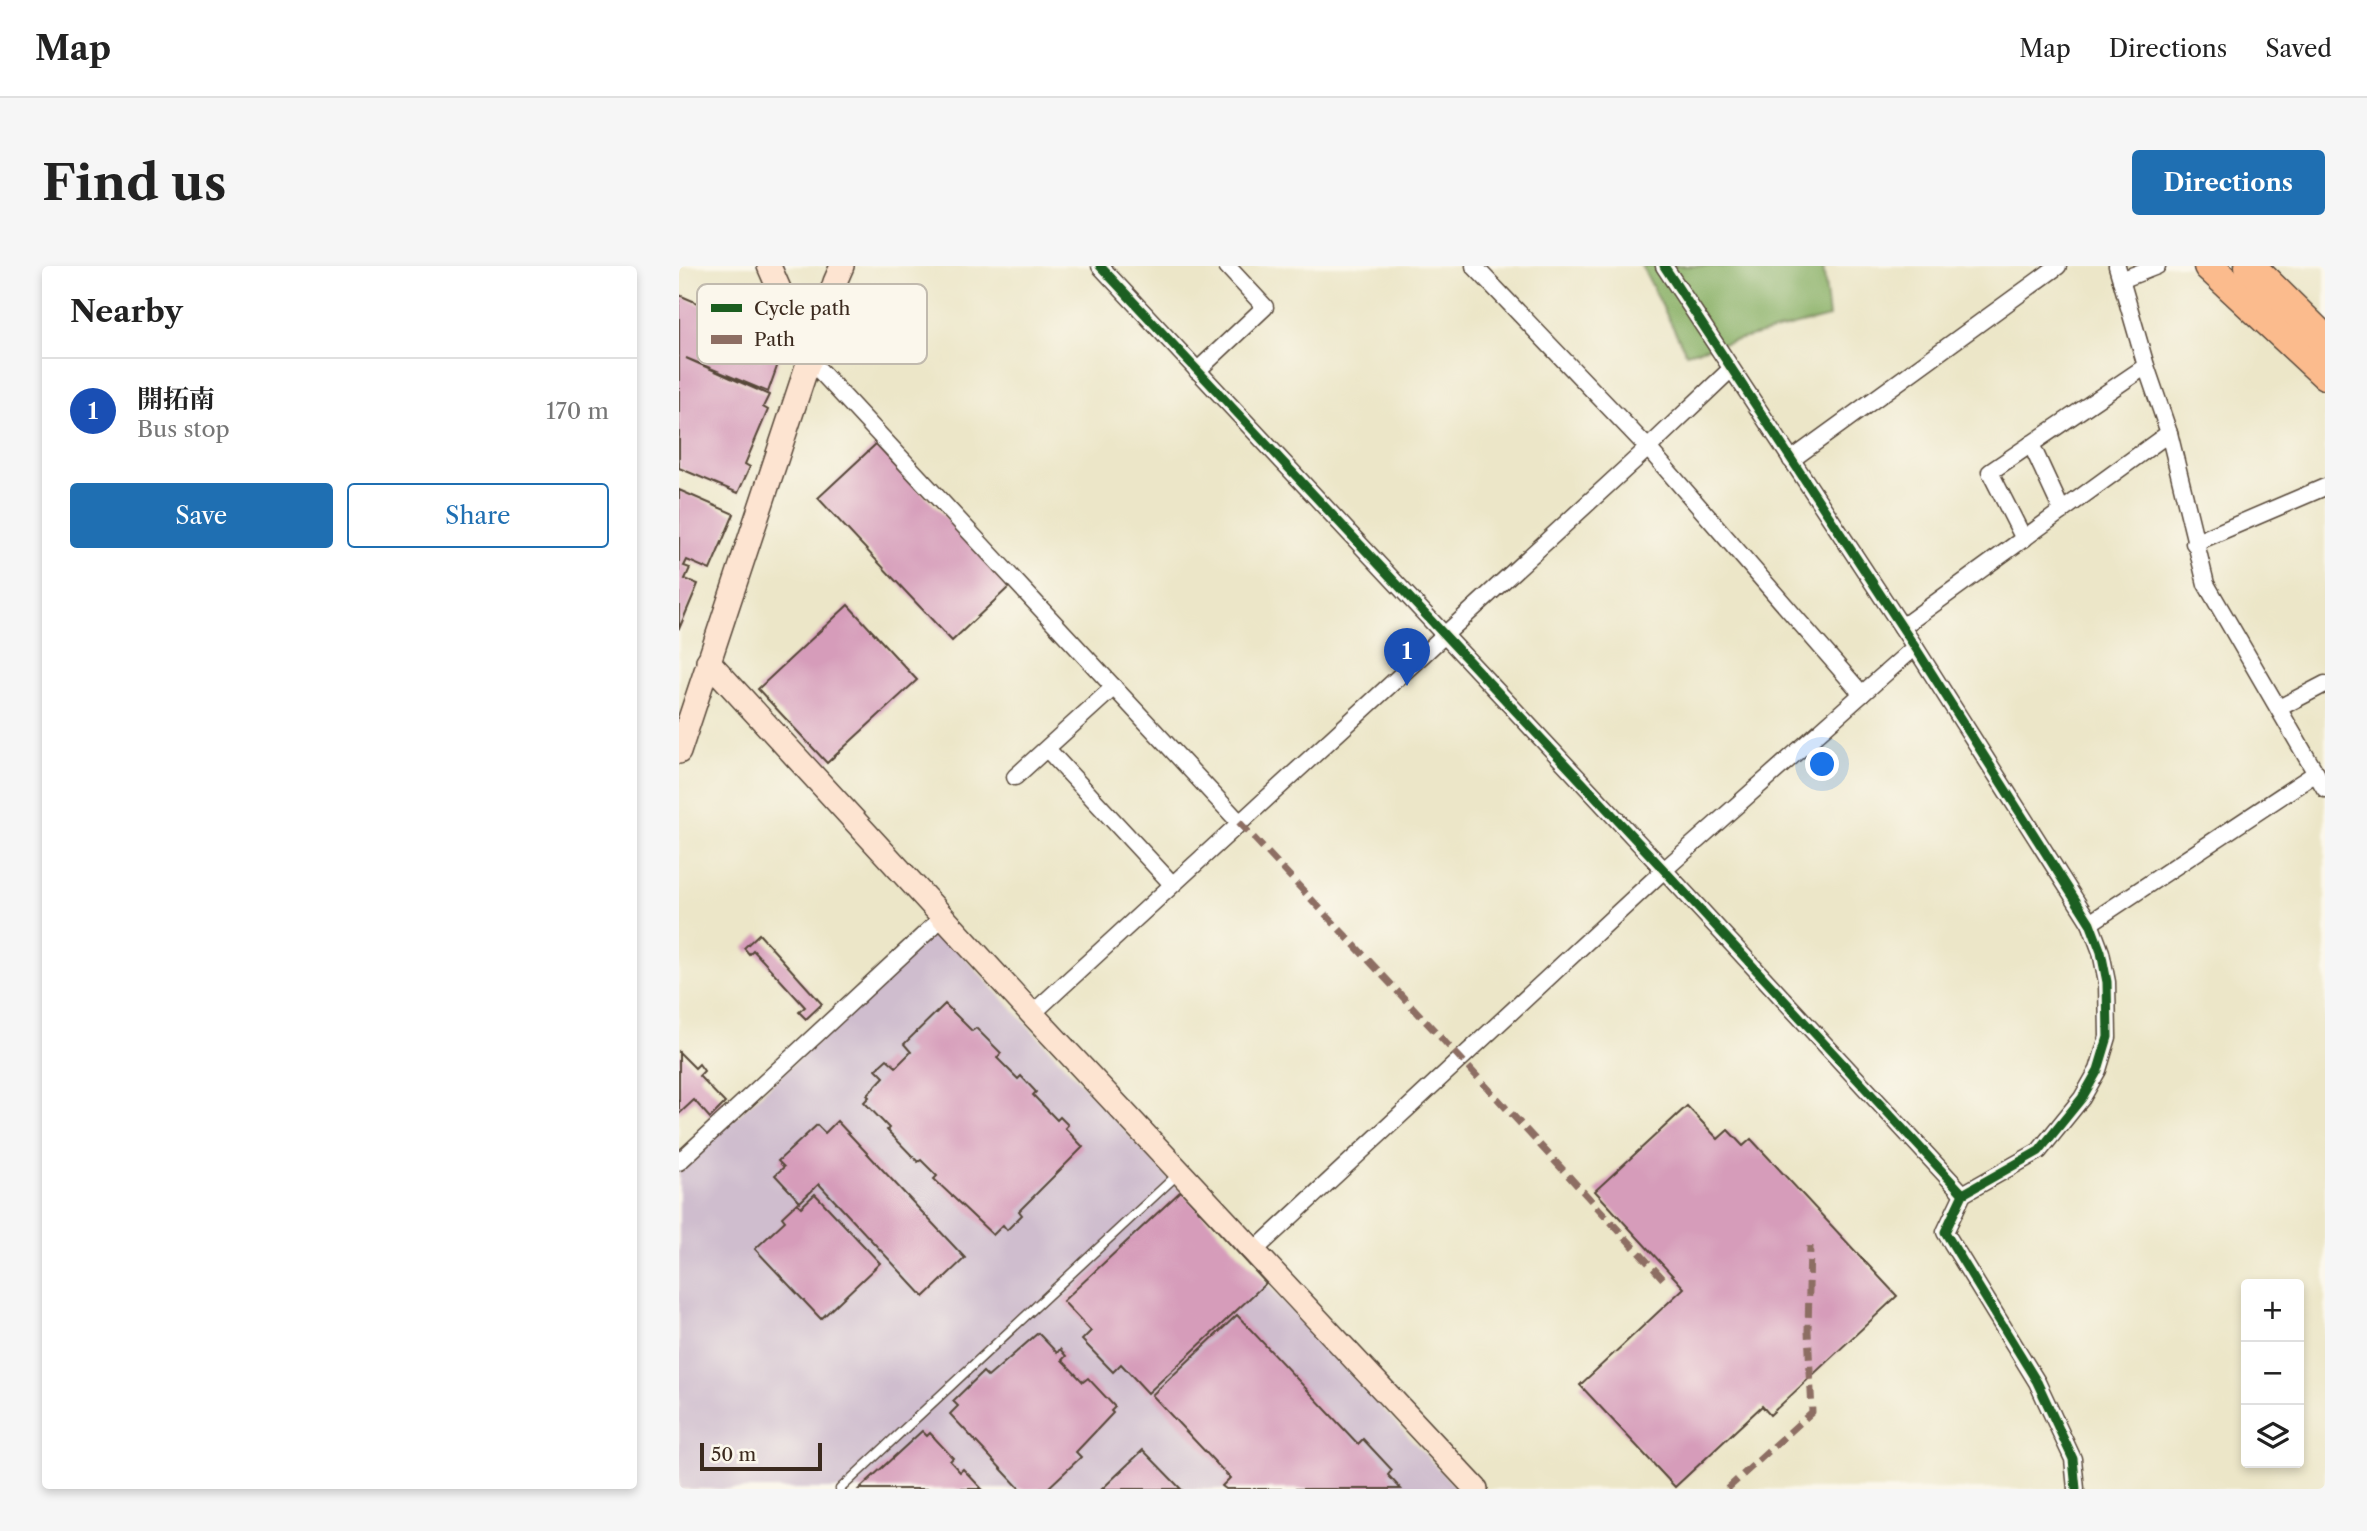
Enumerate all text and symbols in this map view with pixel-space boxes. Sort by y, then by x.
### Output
text: Map [35,28,111,69]
text: Map [2019,34,2071,63]
text: Directions [2109,34,2227,63]
text: Saved [2265,34,2332,63]
button: Directions [2132,150,2325,215]
text: Find us [42,152,226,213]
legend [697,284,927,364]
text: Nearby [70,293,183,330]
text: Cycle path [754,297,850,320]
text: Path [754,328,795,351]
text: 開拓南 [137,383,215,415]
text: 1 [88,397,98,425]
text: 170 m [546,397,609,425]
text: Bus stop [137,415,230,443]
button: Save [70,483,333,548]
button: Share [347,483,609,548]
pin: 1 [1384,628,1430,686]
your location [1805,747,1839,781]
map controls [2241,1279,2304,1468]
button: + [2241,1279,2304,1342]
button: − [2241,1342,2304,1405]
button: layers [2241,1405,2304,1468]
scale bar [700,1440,823,1472]
text: 50 m [711,1443,756,1466]

